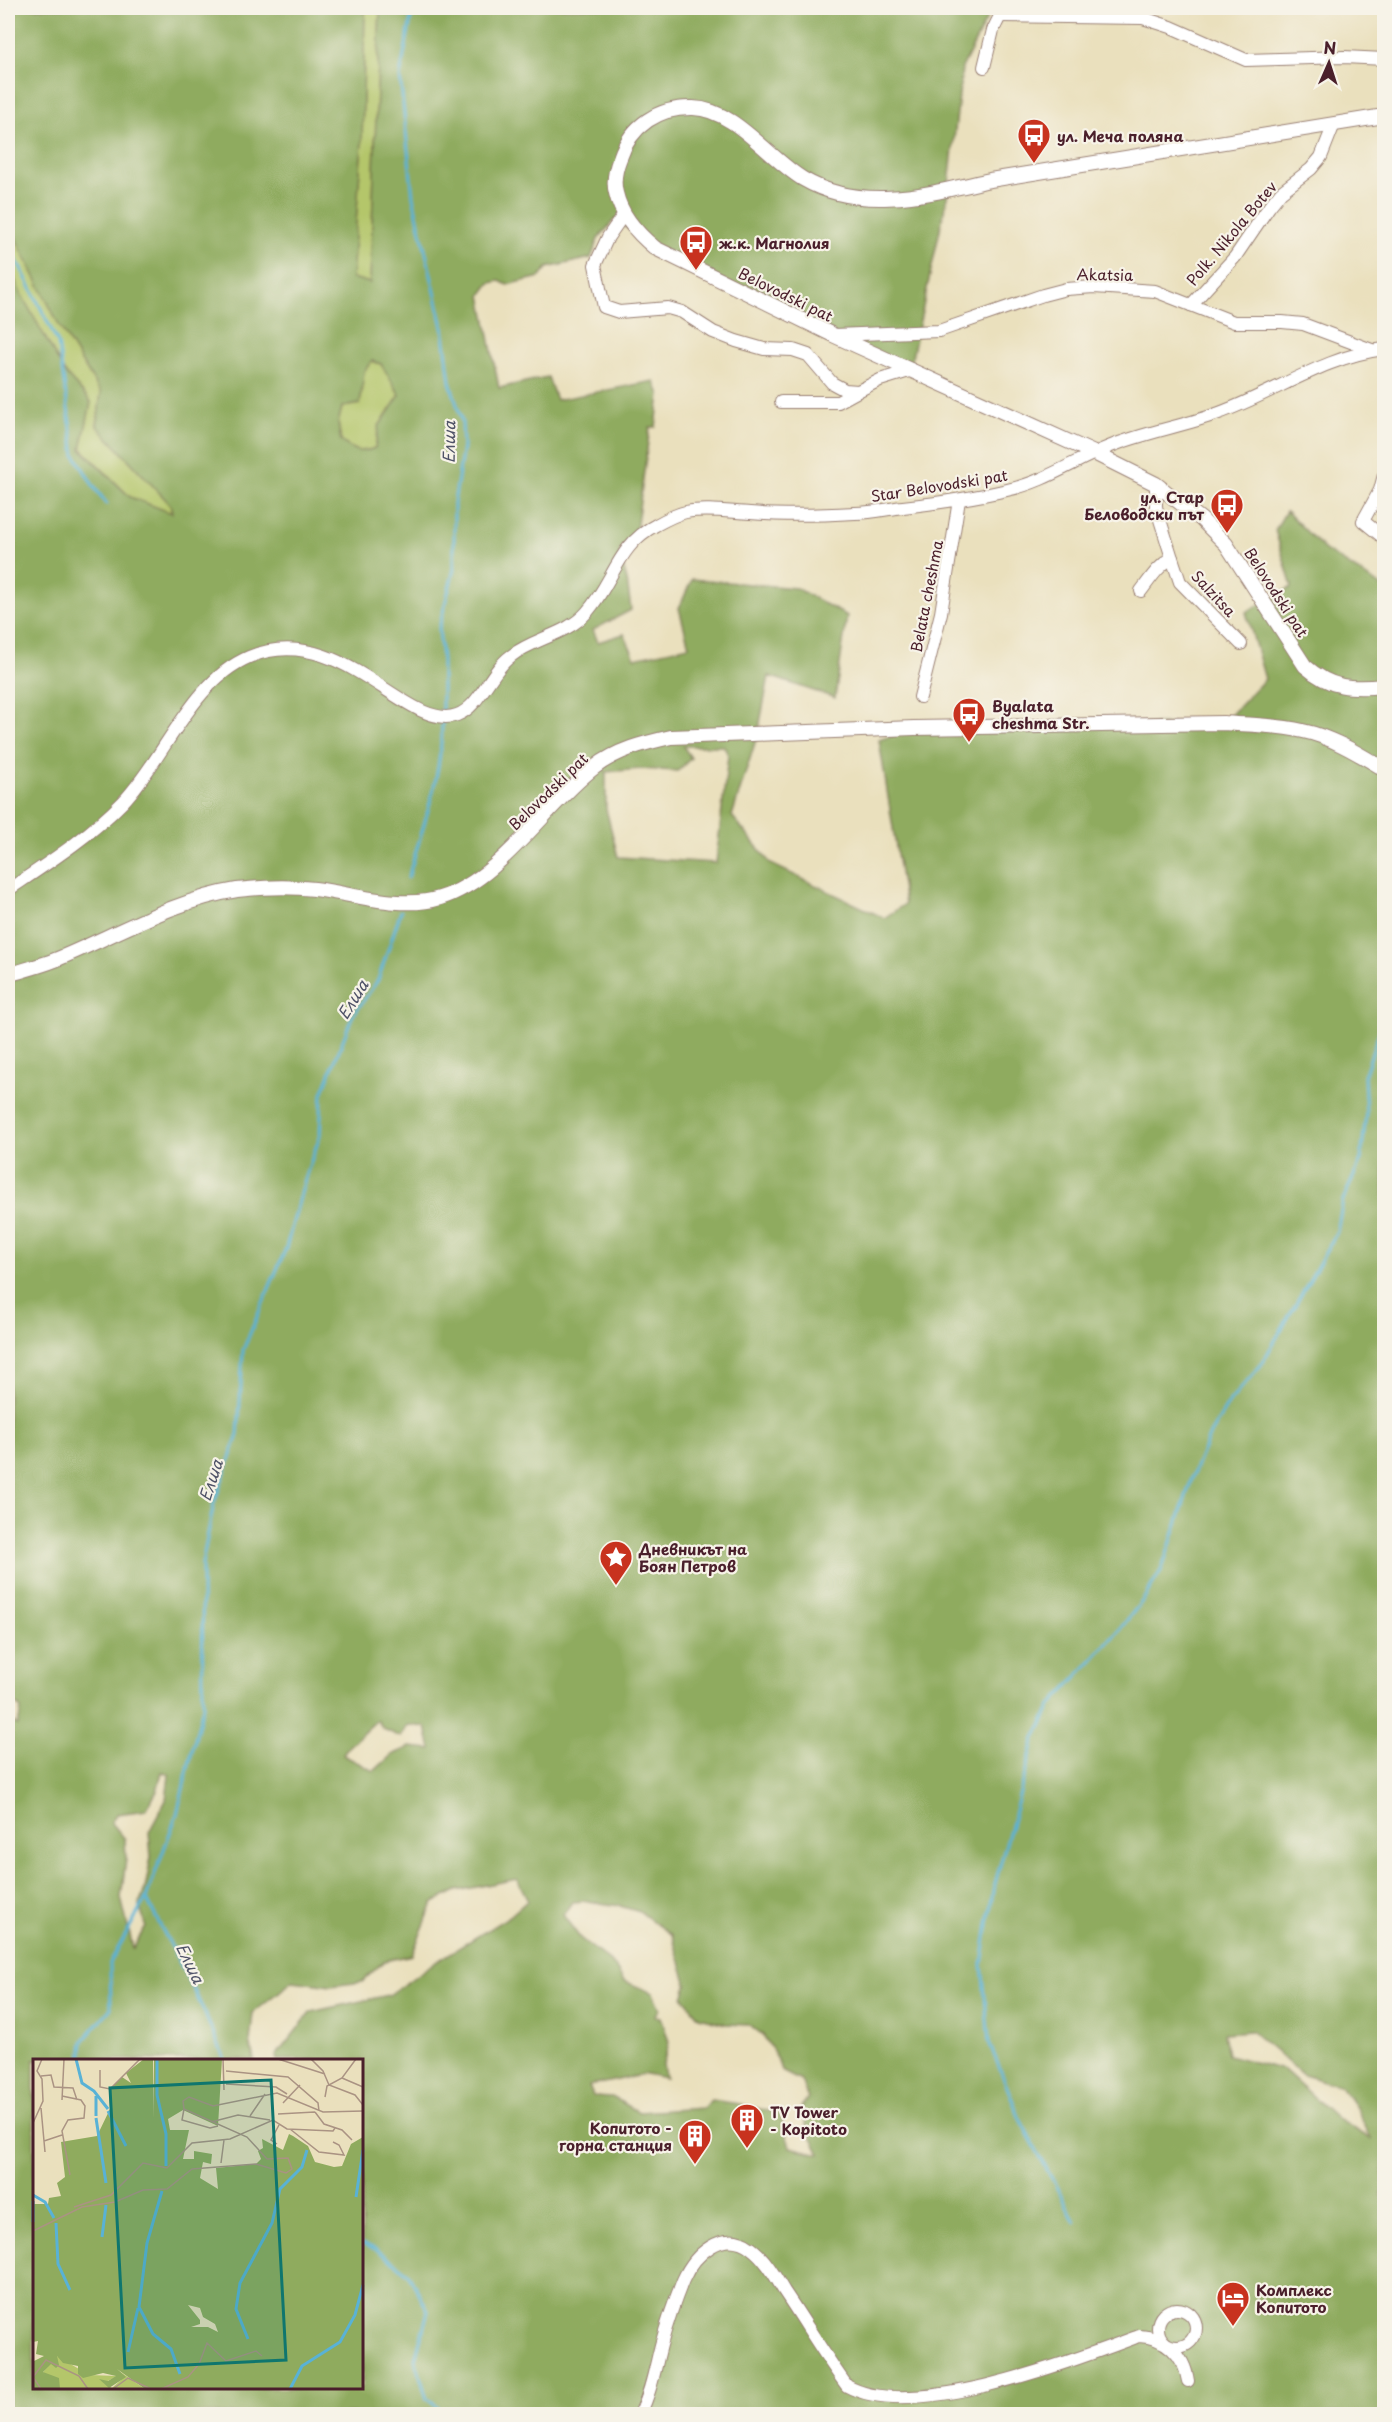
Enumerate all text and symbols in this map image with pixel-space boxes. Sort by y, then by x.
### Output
north arrow [1299,33,1359,93]
text: N [1323,35,1337,59]
bus stop icon: ул. Меча поляна [1016,117,1052,164]
place label: ул. Меча поляна [1057,124,1184,147]
street label: Polk. Nikola Botev [1180,175,1282,290]
bus stop icon: ж.к. Магнолия [678,224,714,271]
place label: ж.к. Магнолия [719,231,830,254]
street label: Belovodski pat [735,261,837,327]
street label: Akatsia [1076,262,1134,286]
water label: Елша [436,419,460,463]
street label: Star Belovodski pat [869,463,1009,507]
place label: ул. Стар Беловодски път [1084,485,1204,525]
bus stop icon: ул. Стар Беловодски път [1209,487,1245,534]
street label: Belata cheshma [904,537,948,654]
street label: Belovodski pat [1239,543,1315,641]
street label: Salzitsa [1186,564,1242,622]
place label: Byalata cheshma Str. [992,694,1090,734]
bus stop icon: Byalata cheshma Str. [951,696,987,743]
street label: Belovodski pat [503,747,593,835]
water label: Елша [331,974,374,1023]
water label: Елша [192,1455,228,1504]
place label: Дневникът на Боян Петров [638,1537,747,1577]
place icon: Дневникът на Боян Петров [598,1539,634,1586]
water label: Елша [171,1939,212,1988]
inset map [33,2059,363,2389]
place label: TV Tower - Kopitoto [770,2100,847,2140]
building icon: TV Tower - Kopitoto [729,2102,765,2149]
place label: Копитото - горна станция [559,2116,672,2156]
building icon: Копитото - горна станция [677,2118,713,2165]
place label: Комплекс Копитото [1256,2278,1332,2318]
hotel icon: Комплекс Копитото [1215,2280,1251,2327]

